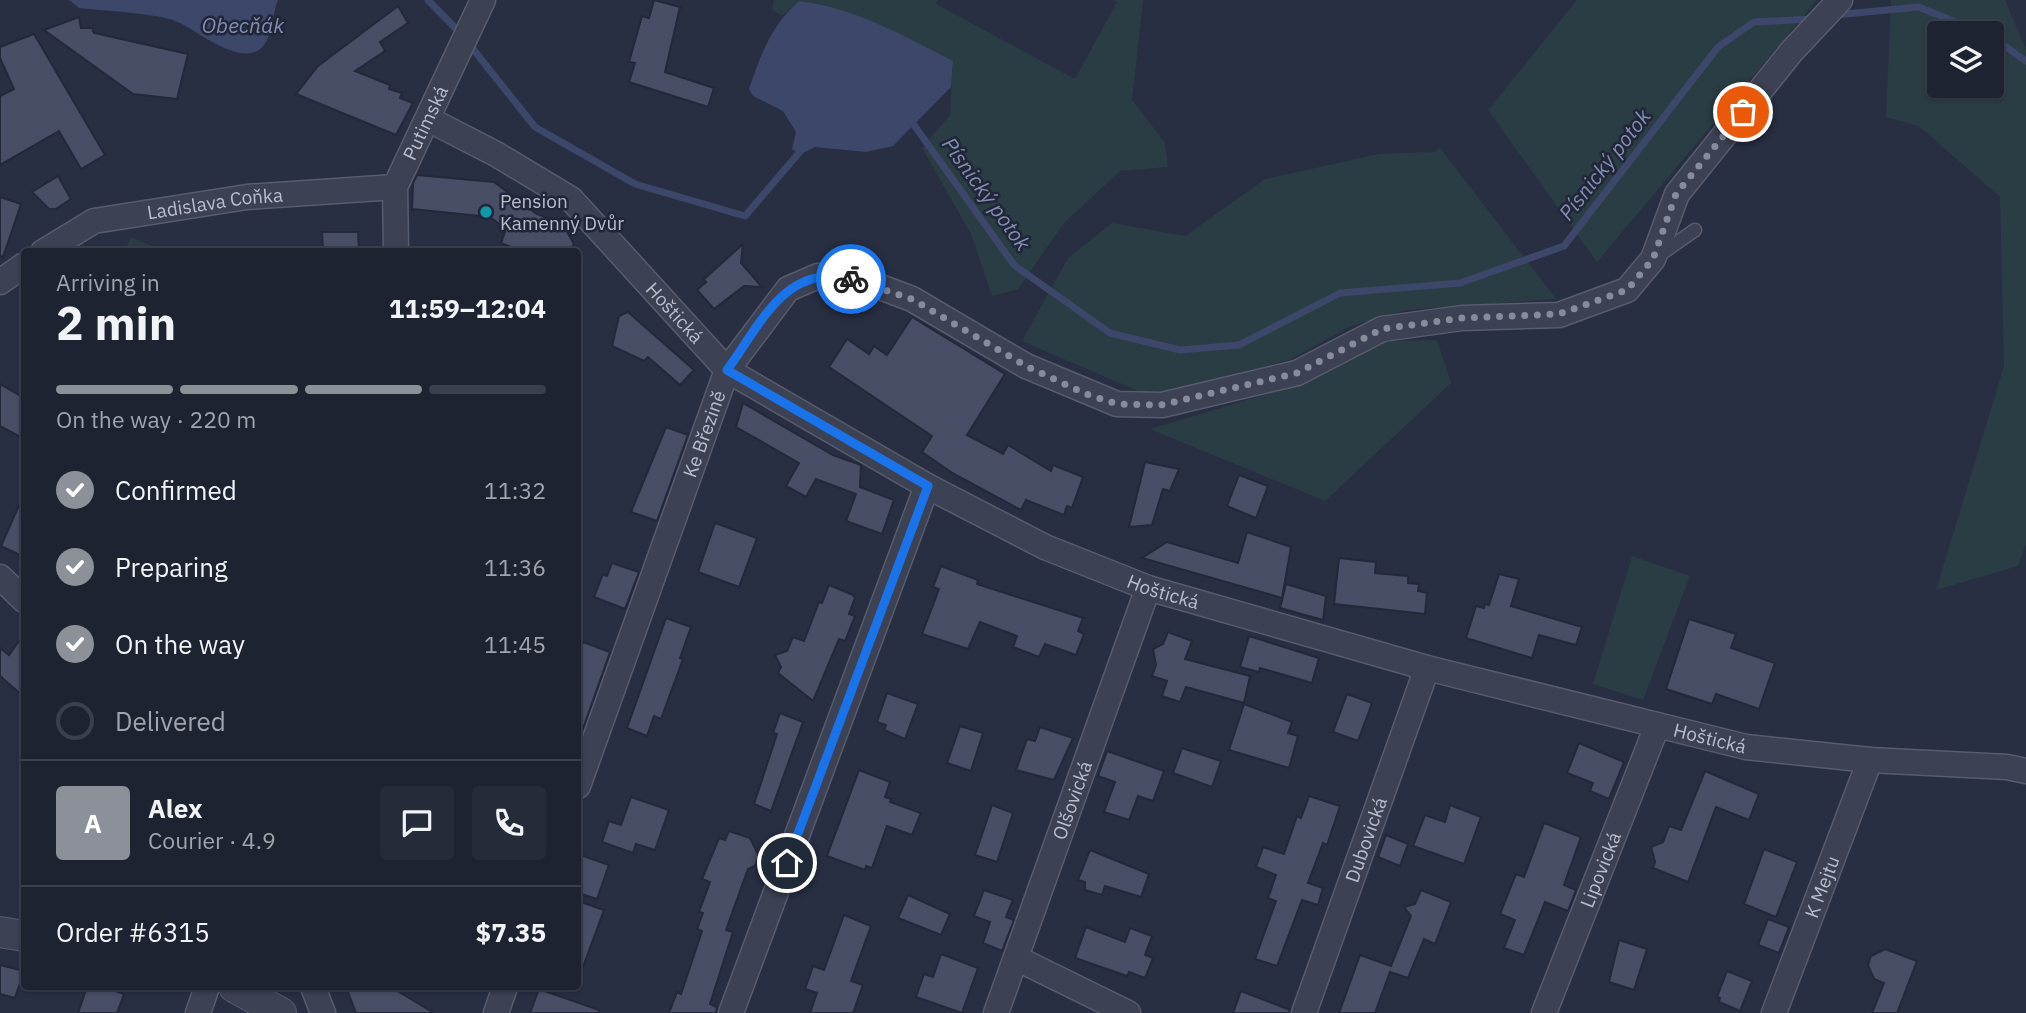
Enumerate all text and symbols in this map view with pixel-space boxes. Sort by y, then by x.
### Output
water label: Obecňák [202,11,285,39]
map controls [1927,21,2004,98]
button: layers [1927,21,2004,98]
street label: Putimská [397,82,453,164]
pin [1713,82,1773,142]
icon: bag [1724,93,1762,131]
water label: Písnický potok [1552,102,1657,226]
water label: Písnický potok [936,131,1038,257]
street label: Ladislava Coňka [145,183,284,225]
place label: Pension Kamenný Dvůr [500,189,624,235]
marker: Pension Kamenný Dvůr [478,204,494,220]
courier [816,244,886,314]
icon: bike [832,260,870,298]
text: Arriving in [56,267,160,297]
street label: Hoštická [641,277,709,348]
text: 11:59–12:04 [389,291,546,325]
text: 2 min [56,293,176,353]
street label: Ke Březině [677,387,731,481]
text: On the way · 220 m [56,404,256,434]
icon: check [56,471,94,509]
text: Confirmed [115,473,237,507]
text: 11:32 [484,475,546,505]
icon: check [56,548,94,586]
text: Preparing [115,550,228,584]
text: 11:36 [484,552,546,582]
street label: Hoštická [1124,569,1202,614]
icon: check [56,625,94,663]
text: On the way [115,627,245,661]
text: 11:45 [484,629,546,659]
text: Delivered [115,704,226,738]
street label: Hoštická [1671,717,1749,759]
street label: Olšovická [1047,757,1097,843]
button: chat [380,786,454,860]
button: phone [472,786,546,860]
text: Alex [148,791,202,825]
street label: Dubovická [1340,794,1392,886]
text: A [84,806,102,840]
text: Courier · 4.9 [148,825,276,855]
street label: Lipovická [1575,828,1626,911]
pin [757,833,817,893]
icon: home [768,844,806,882]
street label: K Mejtu [1799,852,1845,921]
text: Order #6315 [56,915,210,949]
text: $7.35 [476,915,546,949]

